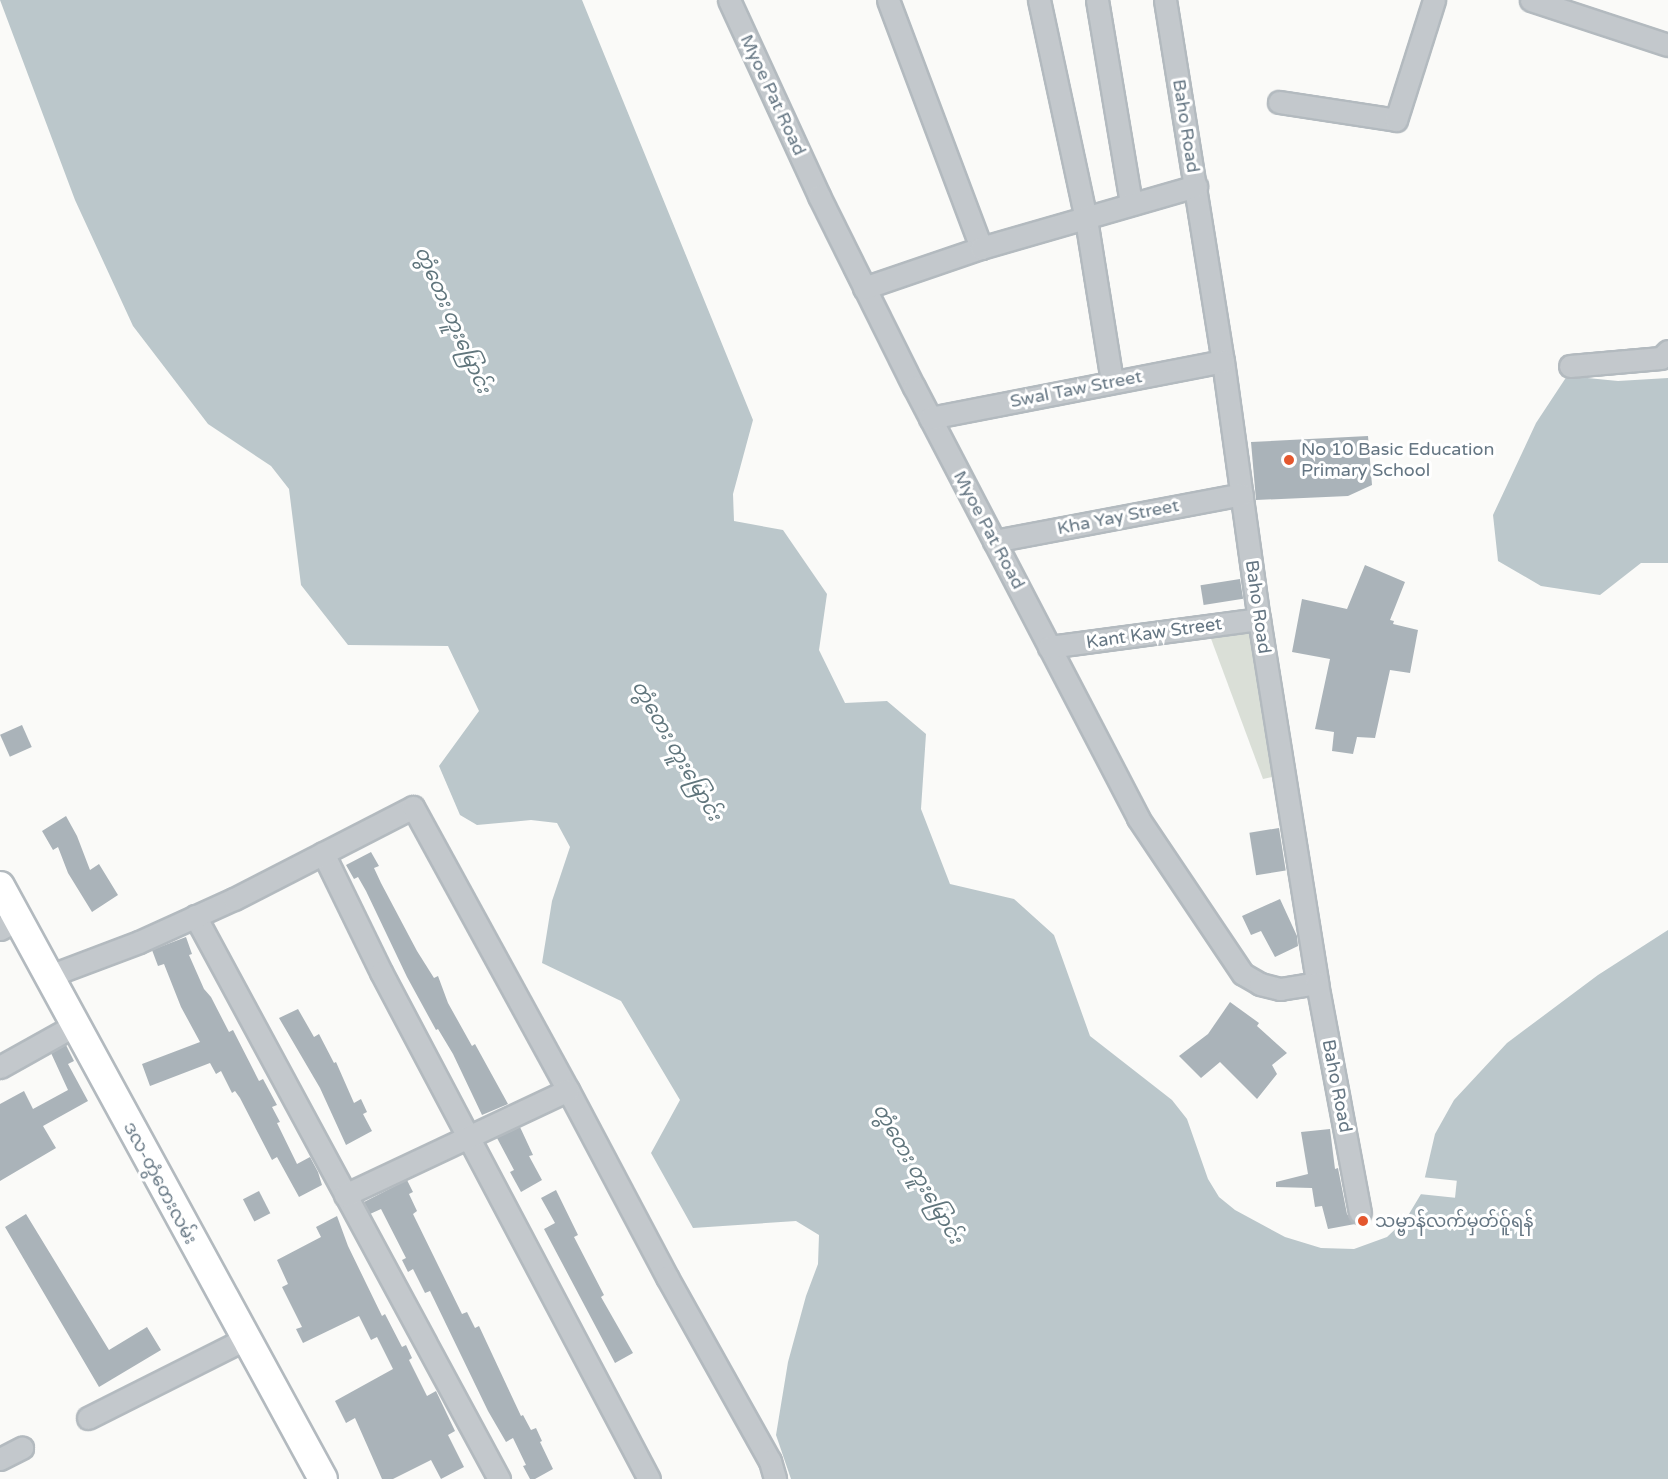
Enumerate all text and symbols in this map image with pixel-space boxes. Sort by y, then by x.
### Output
street label: Myoe Pat Road [736,31,810,159]
street label: Baho Road [1168,78,1204,174]
water label: တွံတေး တူးမြောင်း [409,243,495,397]
street label: Swal Taw Street [1008,366,1144,412]
place label: No 10 Basic Education Primary School [1301,439,1494,482]
marker: No 10 Basic Education Primary School [1282,453,1296,467]
street label: Myoe Pat Road [949,467,1029,593]
street label: Kha Yay Street [1055,495,1181,539]
street label: Baho Road [1241,559,1275,655]
street label: Kant Kaw Street [1085,613,1223,653]
water label: တွံတေး တူးမြောင်း [626,676,726,826]
street label: Baho Road [1317,1038,1357,1134]
water label: တွံတေး တူးမြောင်း [867,1099,967,1249]
street label: ဒလ-တွံတေးလမ်း [119,1118,201,1248]
place label: သမ္ဗာန်လက်မှတ်ဝ်ူရန် [1375,1210,1534,1232]
marker: သမ္ဗာန်လက်မှတ်ဝ်ူရန် [1356,1214,1370,1228]

